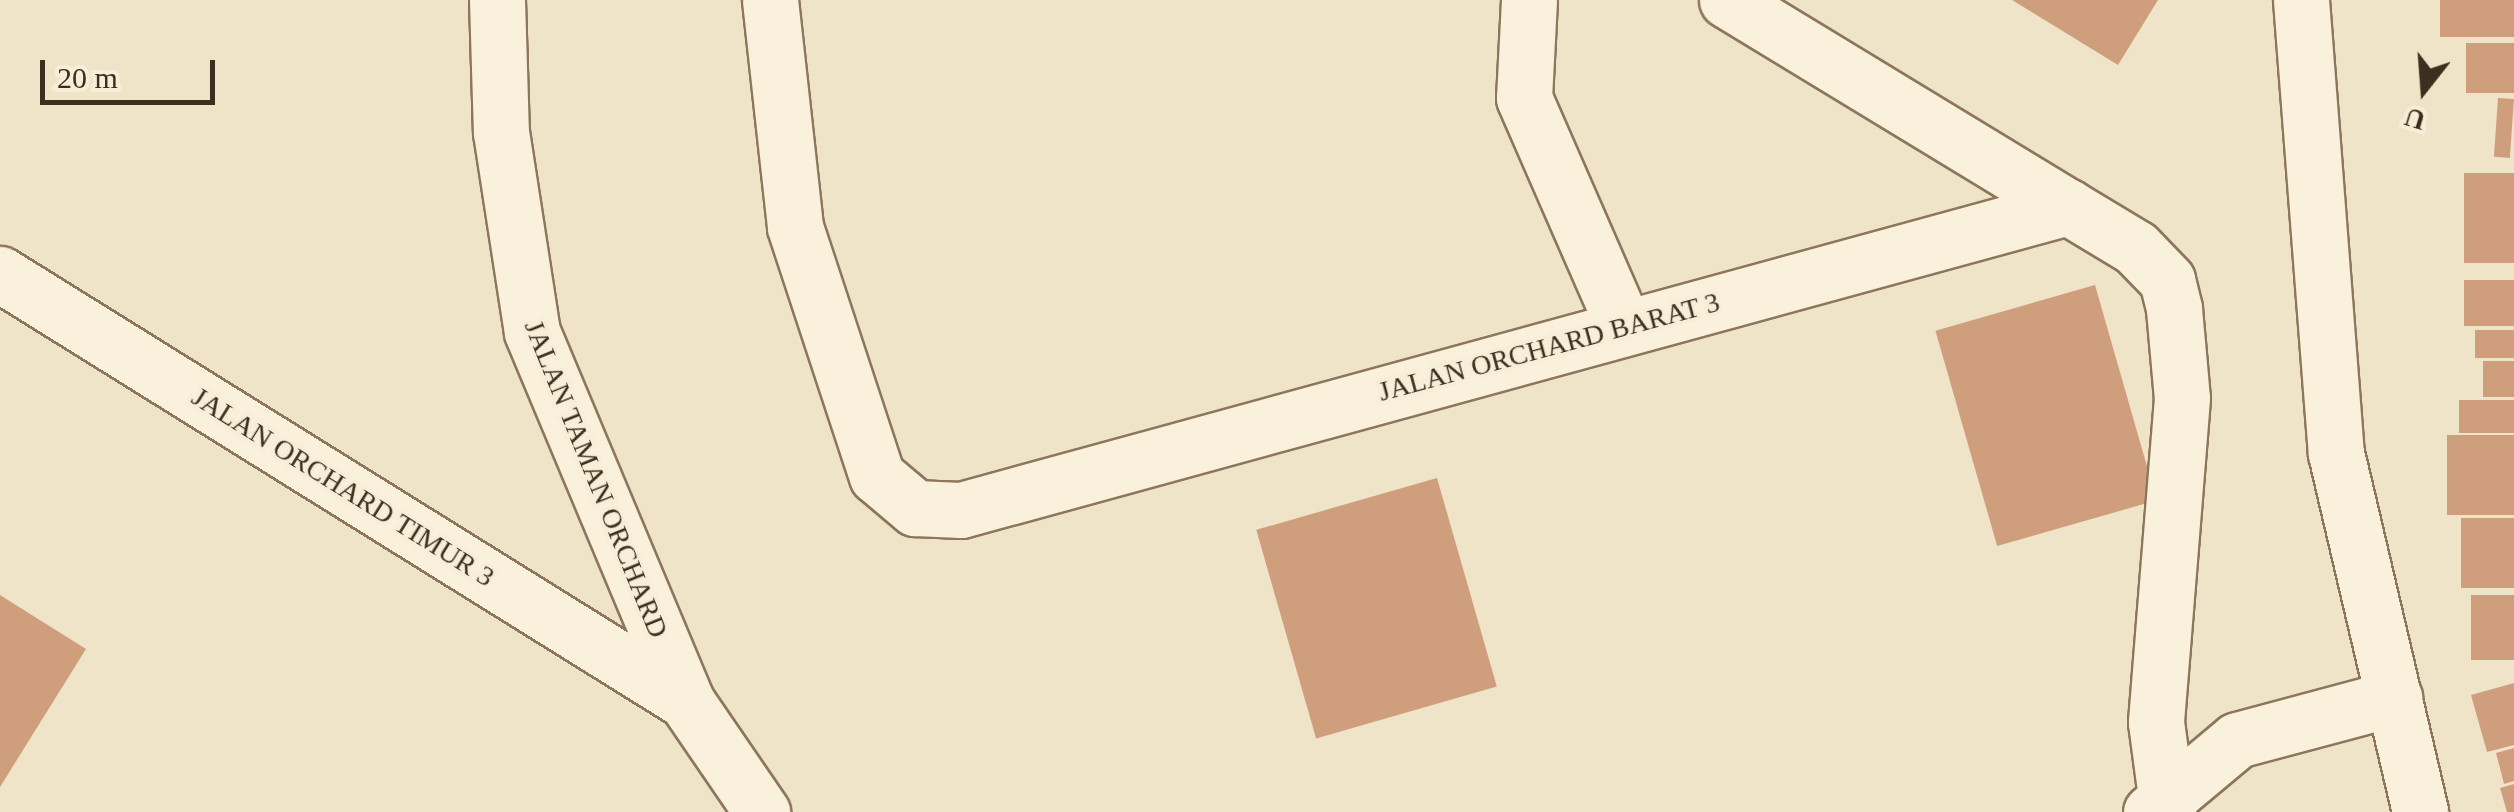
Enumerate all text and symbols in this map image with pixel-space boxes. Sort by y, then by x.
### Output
scale bar [45,40,220,102]
north arrow [2374,40,2474,140]
text: 20 m [57,61,118,94]
text: U [2401,101,2429,137]
street label: JALAN ORCHARD BARAT 3 [1374,285,1724,409]
street label: JALAN TAMAN ORCHARD [517,315,675,643]
street label: JALAN ORCHARD TIMUR 3 [185,380,501,594]

